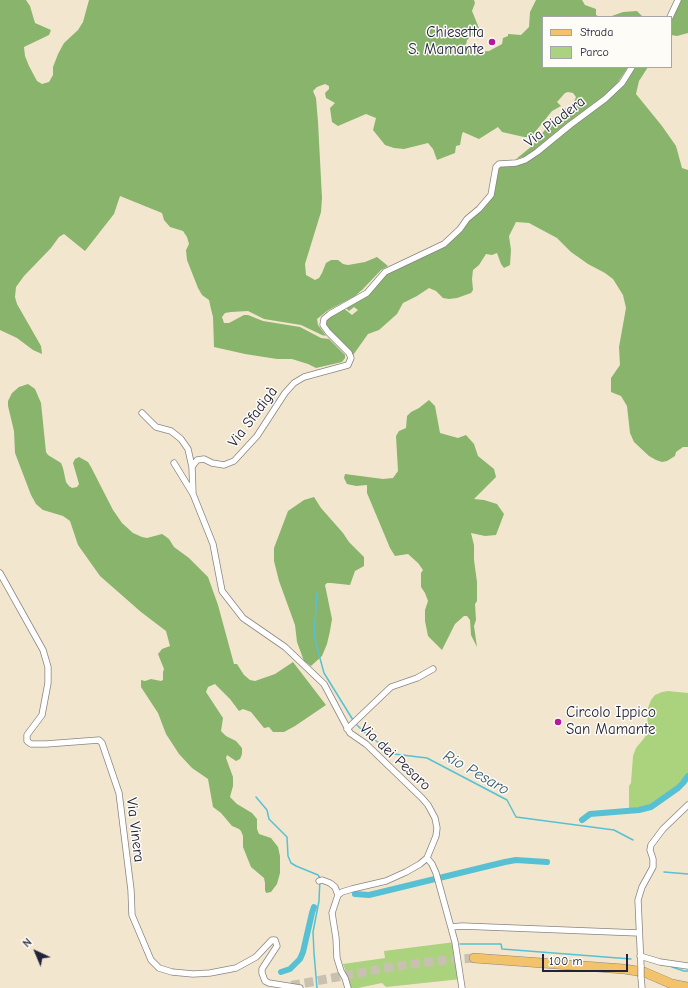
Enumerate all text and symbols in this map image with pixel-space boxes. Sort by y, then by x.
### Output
legend [542,16,672,68]
place label: Chiesetta S. Mamante [408,24,484,59]
text: Strada [580,25,613,39]
marker: Chiesetta S. Mamante [487,37,497,47]
text: Parco [580,45,609,59]
street label: Via Piadera [521,93,589,151]
street label: Via Sfadigà [224,383,282,451]
place label: Circolo Ippico San Mamante [566,704,656,739]
marker: Circolo Ippico San Mamante [553,717,563,727]
street label: Via dei Pesaro [356,719,434,795]
water label: Rio Pesaro [440,746,512,800]
street label: Via Vinera [122,797,148,863]
north arrow [16,932,56,972]
text: N [20,936,34,950]
scale bar [544,946,630,972]
text: 100 m [549,954,582,968]

